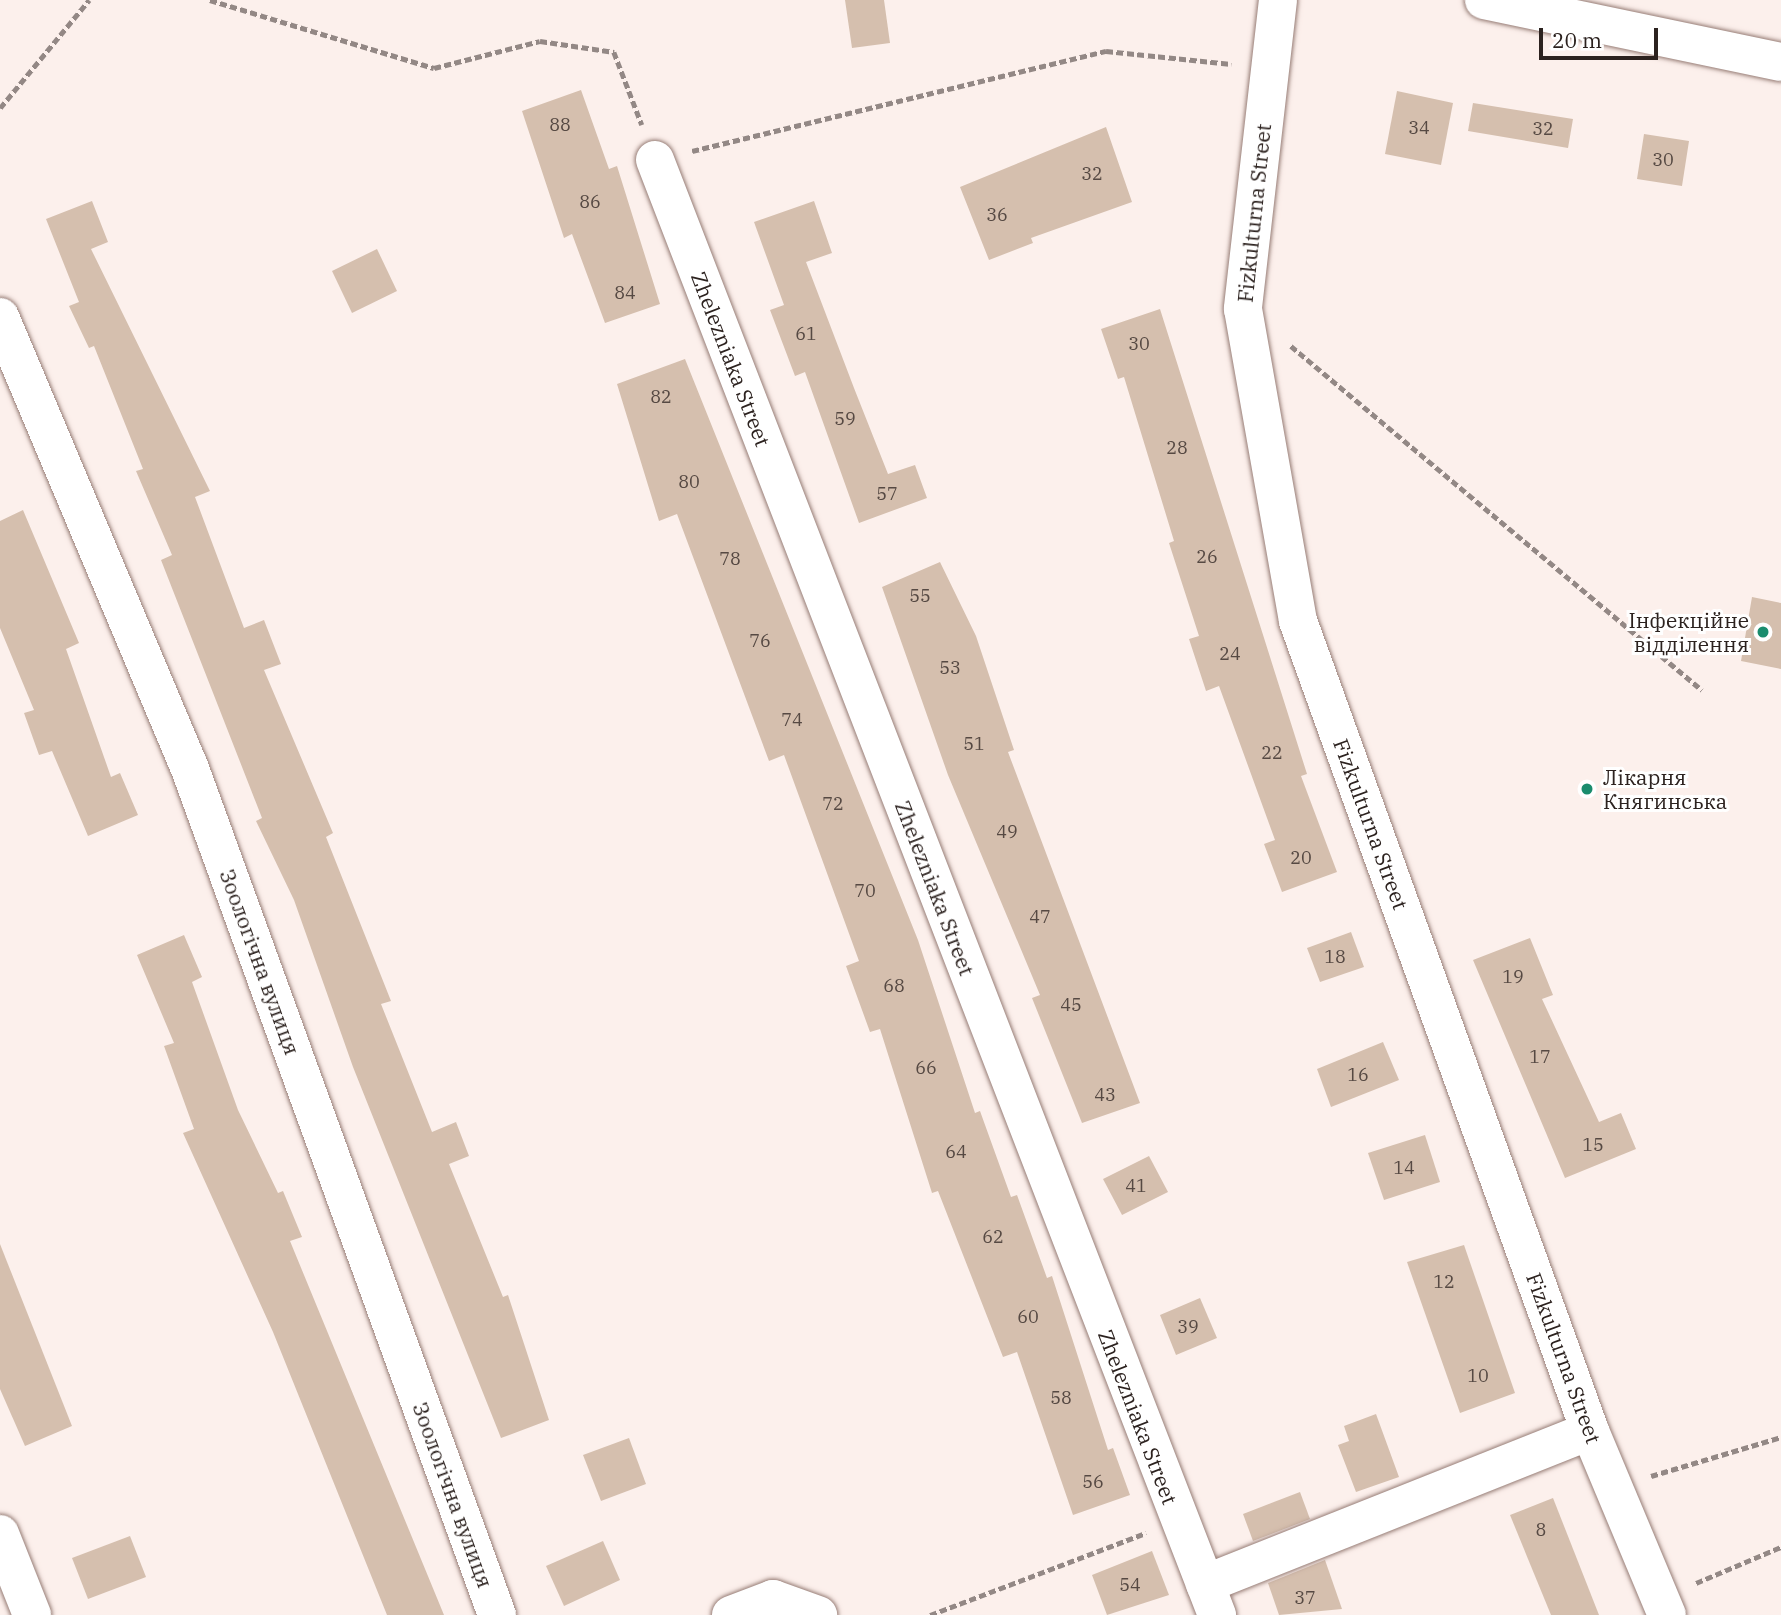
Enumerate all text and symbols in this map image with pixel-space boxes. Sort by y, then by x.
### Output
scale bar [1543,14,1662,58]
text: 20 m [1552,26,1602,54]
house number: 88 [549,114,571,136]
house number: 34 [1408,117,1430,139]
house number: 32 [1532,118,1554,140]
street label: Fizkulturna Street [1232,122,1276,304]
house number: 30 [1652,149,1674,171]
house number: 32 [1081,163,1103,185]
house number: 86 [579,191,601,213]
house number: 36 [986,204,1008,226]
street label: Zhelezniaka Street [686,268,776,450]
house number: 84 [614,282,636,304]
house number: 61 [795,323,817,345]
house number: 30 [1128,333,1150,355]
house number: 82 [650,386,672,408]
house number: 59 [834,408,856,430]
house number: 28 [1166,437,1188,459]
house number: 80 [678,471,700,493]
house number: 57 [876,483,898,505]
house number: 26 [1196,546,1218,568]
house number: 78 [719,548,741,570]
house number: 55 [909,585,931,607]
place label: Інфекційне відділення [1628,607,1749,657]
marker: Інфекційне відділення [1755,624,1771,640]
house number: 76 [749,630,771,652]
house number: 24 [1219,643,1241,665]
house number: 53 [939,657,961,679]
house number: 74 [781,709,803,731]
house number: 51 [963,733,985,755]
street label: Fizkulturna Street [1328,735,1414,913]
house number: 22 [1261,742,1283,764]
place label: Лікарня Княгинська [1603,764,1727,814]
marker: Лікарня Княгинська [1577,779,1597,799]
house number: 72 [822,793,844,815]
street label: Zhelezniaka Street [890,797,980,979]
house number: 49 [996,821,1018,843]
house number: 20 [1290,847,1312,869]
street label: Зоологічна вулиця [215,866,305,1058]
house number: 70 [854,880,876,902]
house number: 47 [1029,906,1051,928]
house number: 18 [1324,946,1346,968]
house number: 19 [1502,966,1524,988]
house number: 68 [883,975,905,997]
house number: 45 [1060,994,1082,1016]
house number: 17 [1529,1046,1551,1068]
house number: 66 [915,1057,937,1079]
house number: 16 [1347,1064,1369,1086]
house number: 43 [1094,1084,1116,1106]
house number: 15 [1582,1134,1604,1156]
house number: 64 [945,1141,967,1163]
house number: 14 [1393,1157,1415,1179]
house number: 41 [1125,1175,1147,1197]
house number: 62 [982,1226,1004,1248]
street label: Fizkulturna Street [1521,1269,1607,1447]
house number: 12 [1433,1271,1455,1293]
house number: 60 [1017,1306,1039,1328]
house number: 39 [1177,1316,1199,1338]
street label: Zhelezniaka Street [1093,1326,1183,1508]
house number: 10 [1467,1365,1489,1387]
house number: 58 [1050,1387,1072,1409]
street label: Зоологічна вулиця [408,1399,498,1591]
house number: 56 [1082,1471,1104,1493]
house number: 8 [1536,1519,1546,1541]
house number: 54 [1119,1574,1141,1596]
house number: 37 [1294,1587,1316,1609]

